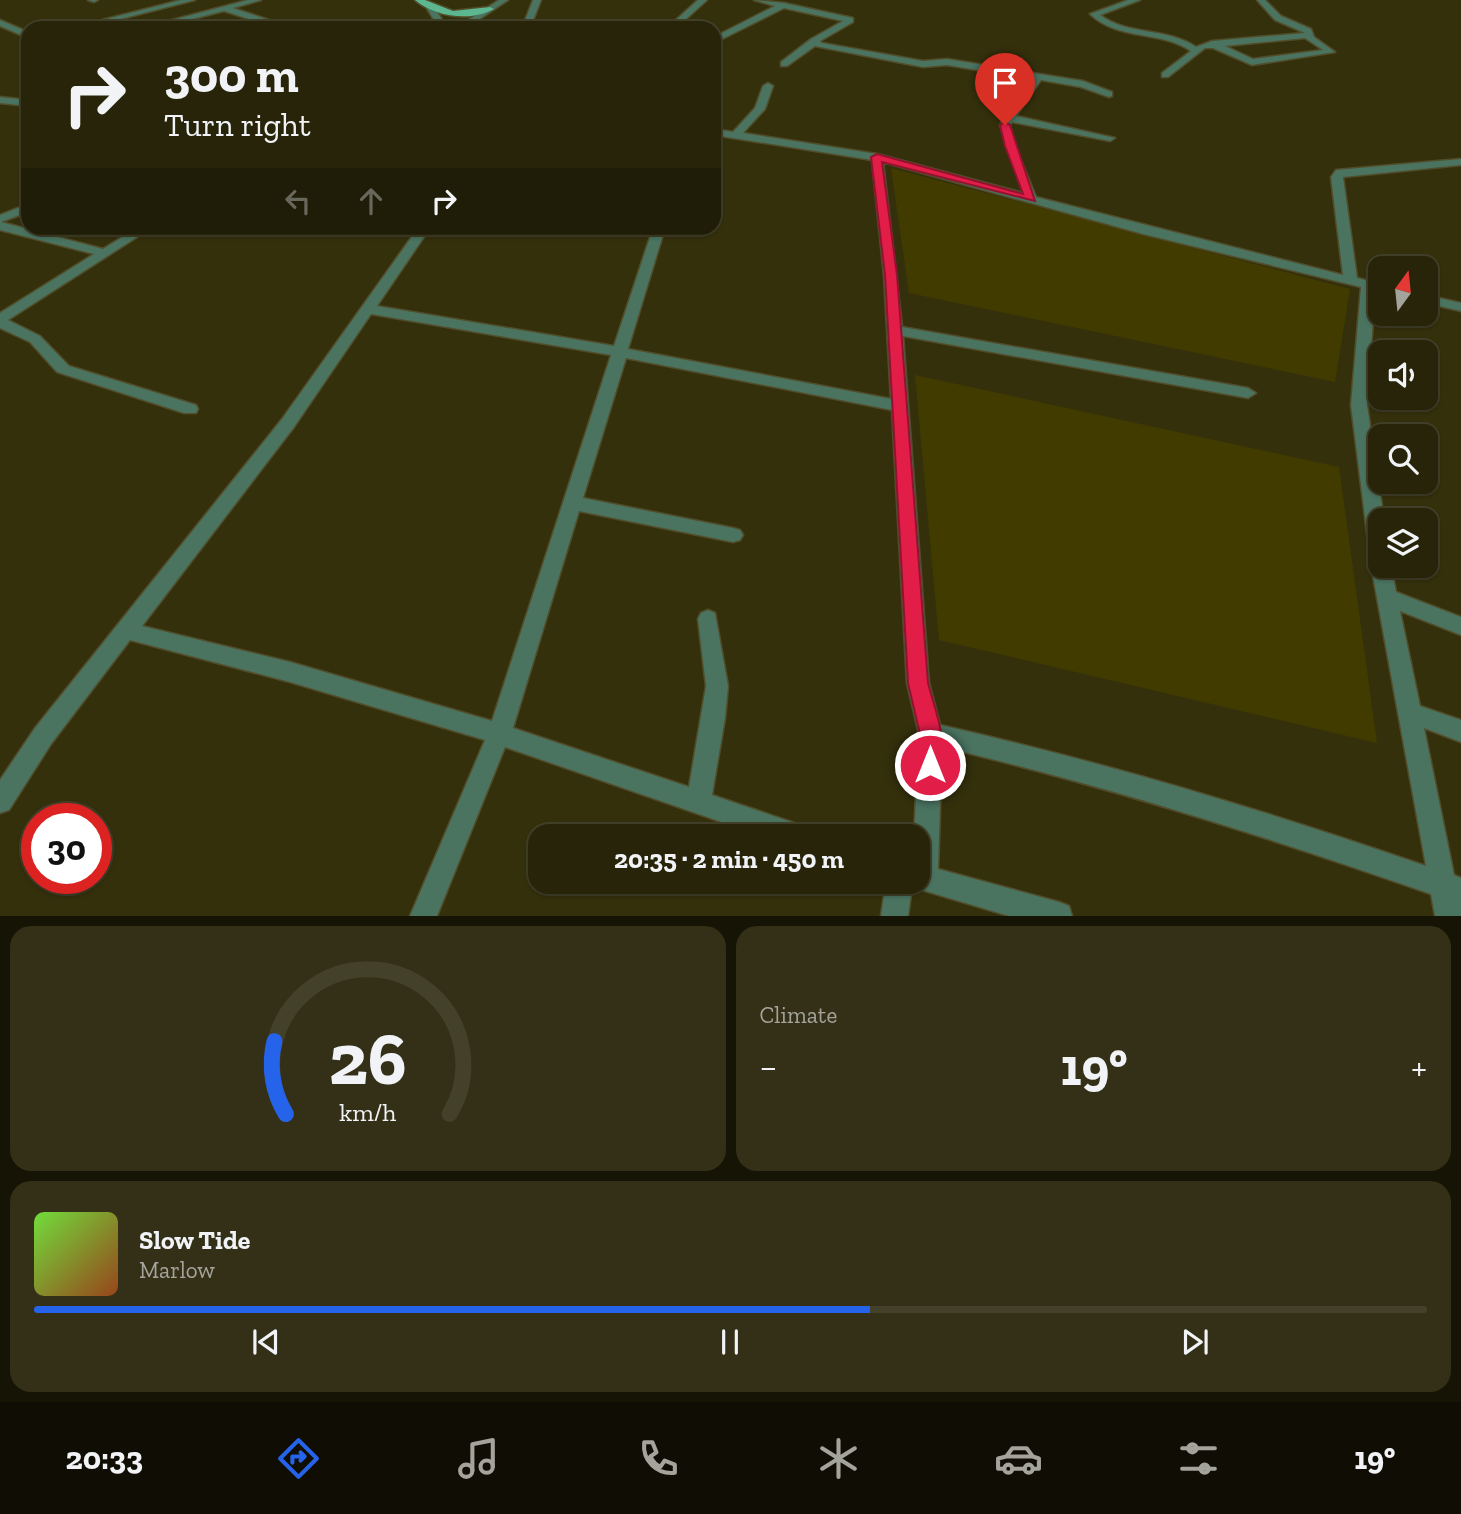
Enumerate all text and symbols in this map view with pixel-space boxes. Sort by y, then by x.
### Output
text: 300 m [164,46,299,105]
icon: right [49,49,140,140]
pin [975,53,1035,125]
icon: arrive [986,64,1024,102]
text: Turn right [164,106,311,144]
icon: left [279,182,317,220]
icon: ahead [352,182,390,220]
icon: right [425,182,463,220]
north arrow [1368,256,1438,326]
map controls [1368,256,1438,578]
button: sound [1368,340,1438,410]
button: search [1368,424,1438,494]
button: layers [1368,508,1438,578]
position arrow [893,728,967,802]
speed limit sign: 30 [21,803,112,894]
text: 20:35 · 2 min · 450 m [614,843,844,875]
text: Climate [760,1001,837,1029]
text: 26 [329,1016,407,1104]
text: 19° [1061,1036,1128,1098]
text: − [760,1044,777,1090]
text: + [1411,1044,1427,1090]
text: km/h [339,1097,396,1127]
text: Slow Tide [139,1224,250,1256]
text: Marlow [139,1256,215,1284]
icon: previous [247,1323,285,1361]
icon: pause [711,1323,749,1361]
icon: next [1176,1323,1214,1361]
icon: directions [274,1434,323,1483]
icon: music [454,1434,503,1483]
icon: phone [634,1434,683,1483]
icon: climate [814,1434,863,1483]
icon: car [994,1434,1043,1483]
icon: filters [1174,1434,1223,1483]
text: 20:33 [66,1439,143,1477]
text: 19° [1354,1439,1395,1477]

